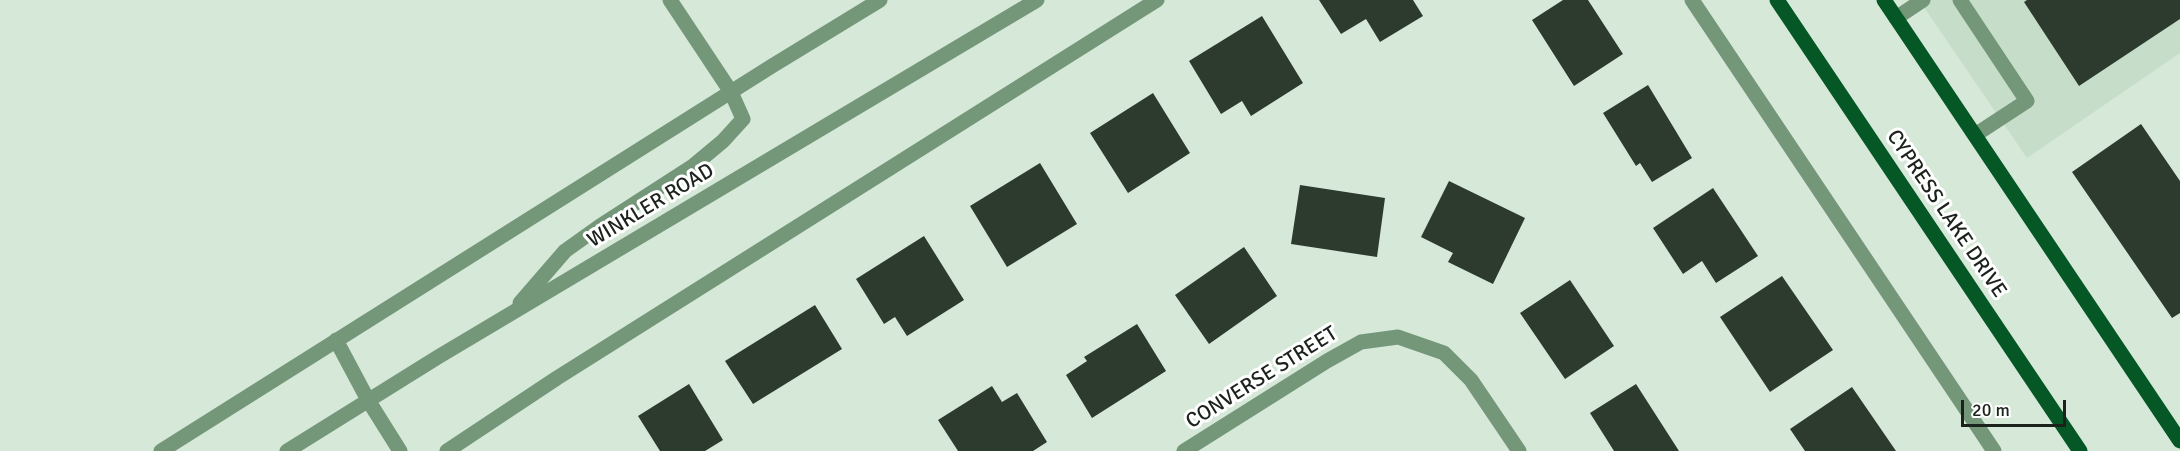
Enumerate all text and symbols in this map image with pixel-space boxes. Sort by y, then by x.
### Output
street label: CYPRESS LAKE DRIVE [1881,125,2011,303]
street label: WINKLER ROAD [583,158,719,254]
street label: CONVERSE STREET [1182,321,1342,435]
scale bar [1964,388,2069,426]
text: 20 m [1972,399,2010,421]

